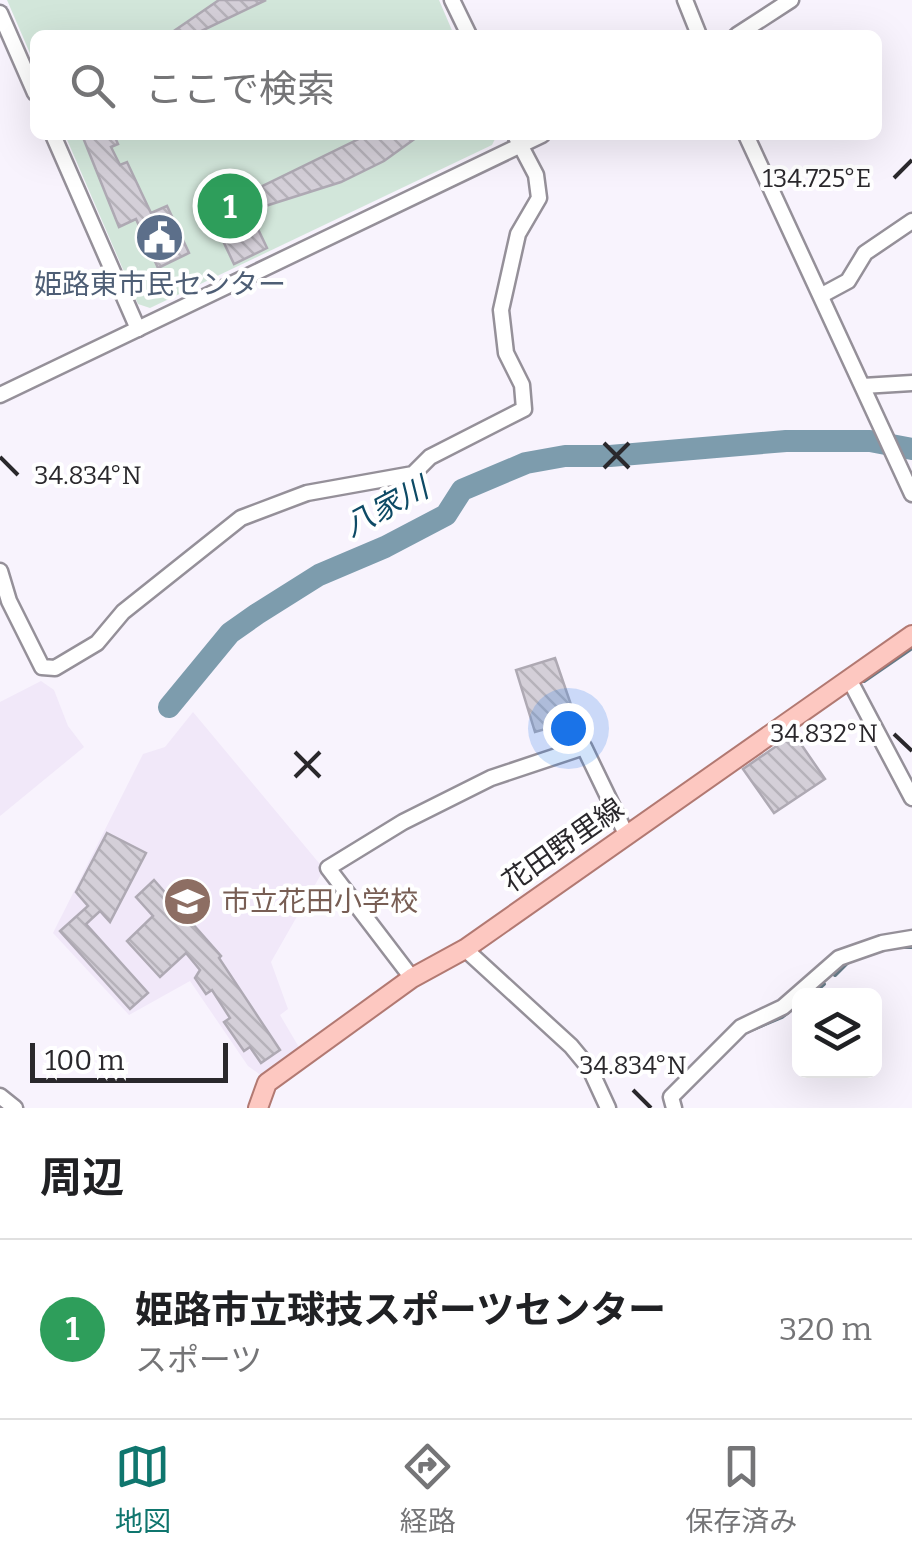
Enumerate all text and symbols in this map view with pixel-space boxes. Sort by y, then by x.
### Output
search box [30,30,882,140]
icon: search [65,58,120,113]
text: ここで検索 [145,66,335,112]
text: 134.725°E [763,164,871,194]
pin: 1 [198,168,262,244]
public building icon: 姫路東市民センター [134,211,186,263]
place label: 姫路東市民センター [34,268,286,301]
text: 34.834°N [34,461,142,491]
water label: 八家川 [338,469,437,544]
your location [543,703,594,754]
text: 34.832°N [770,719,878,749]
street label: 花田野里線 [496,791,630,899]
school or university icon: 市立花田小学校 [161,875,213,927]
place label: 市立花田小学校 [222,885,418,918]
map controls [792,988,882,1078]
button: layers [792,988,882,1078]
scale bar [30,1038,228,1082]
text: 100 m [45,1044,125,1077]
text: 34.834°N [579,1051,687,1081]
text: 周辺 [40,1153,124,1203]
text: 姫路市立球技スポーツセンター [135,1287,666,1333]
text: 1 [66,1310,79,1348]
text: 320 m [779,1310,872,1348]
text: スポーツ [135,1341,262,1379]
tab: 地図 [115,1439,171,1539]
tab: 経路 [400,1439,456,1539]
tab: 保存済み [685,1439,797,1539]

